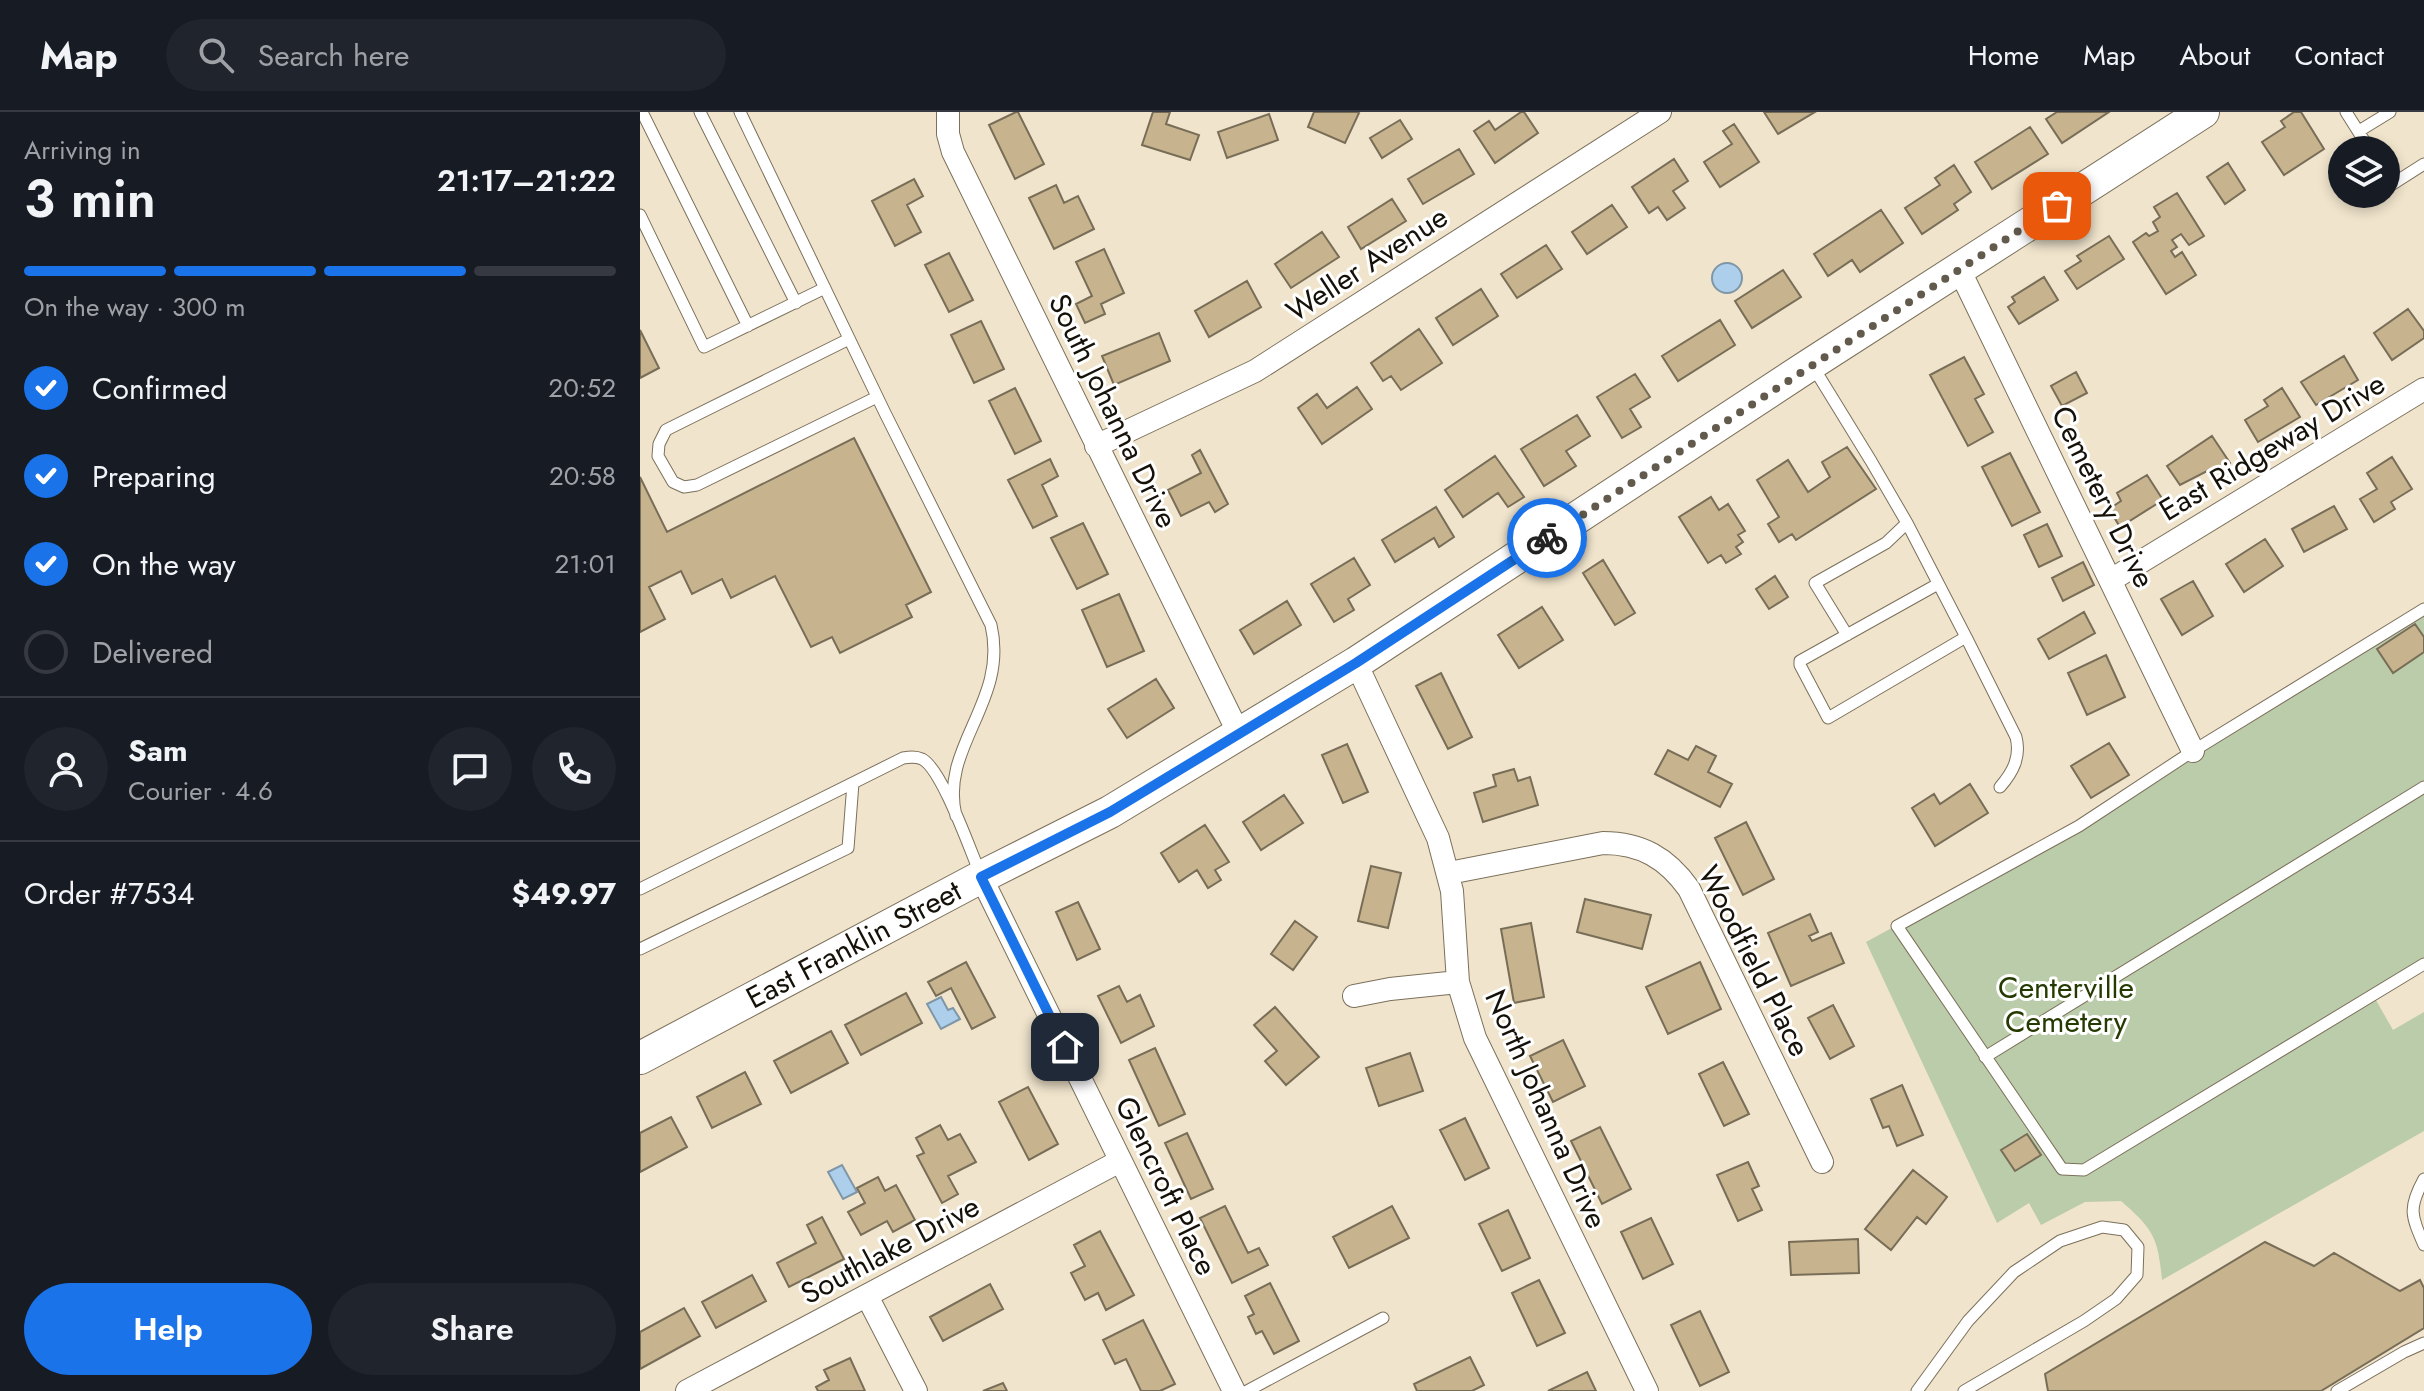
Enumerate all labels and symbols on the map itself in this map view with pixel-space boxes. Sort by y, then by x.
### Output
pin [2023,172,2091,240]
street label: Weller Avenue [1278,195,1456,332]
street label: South Johanna Drive [1038,286,1189,535]
street label: East Ridgeway Drive [2151,362,2393,531]
street label: Cemetery Drive [2041,399,2166,595]
courier [1507,498,1587,578]
street label: Woodfield Place [1688,858,1821,1064]
street label: East Franklin Street [738,869,970,1019]
park label: Centerville Cemetery [1998,966,2134,1043]
street label: North Johanna Drive [1474,983,1618,1235]
pin [1031,1013,1099,1081]
street label: Glencroft Place [1105,1089,1228,1283]
street label: Southlake Drive [793,1184,987,1315]

